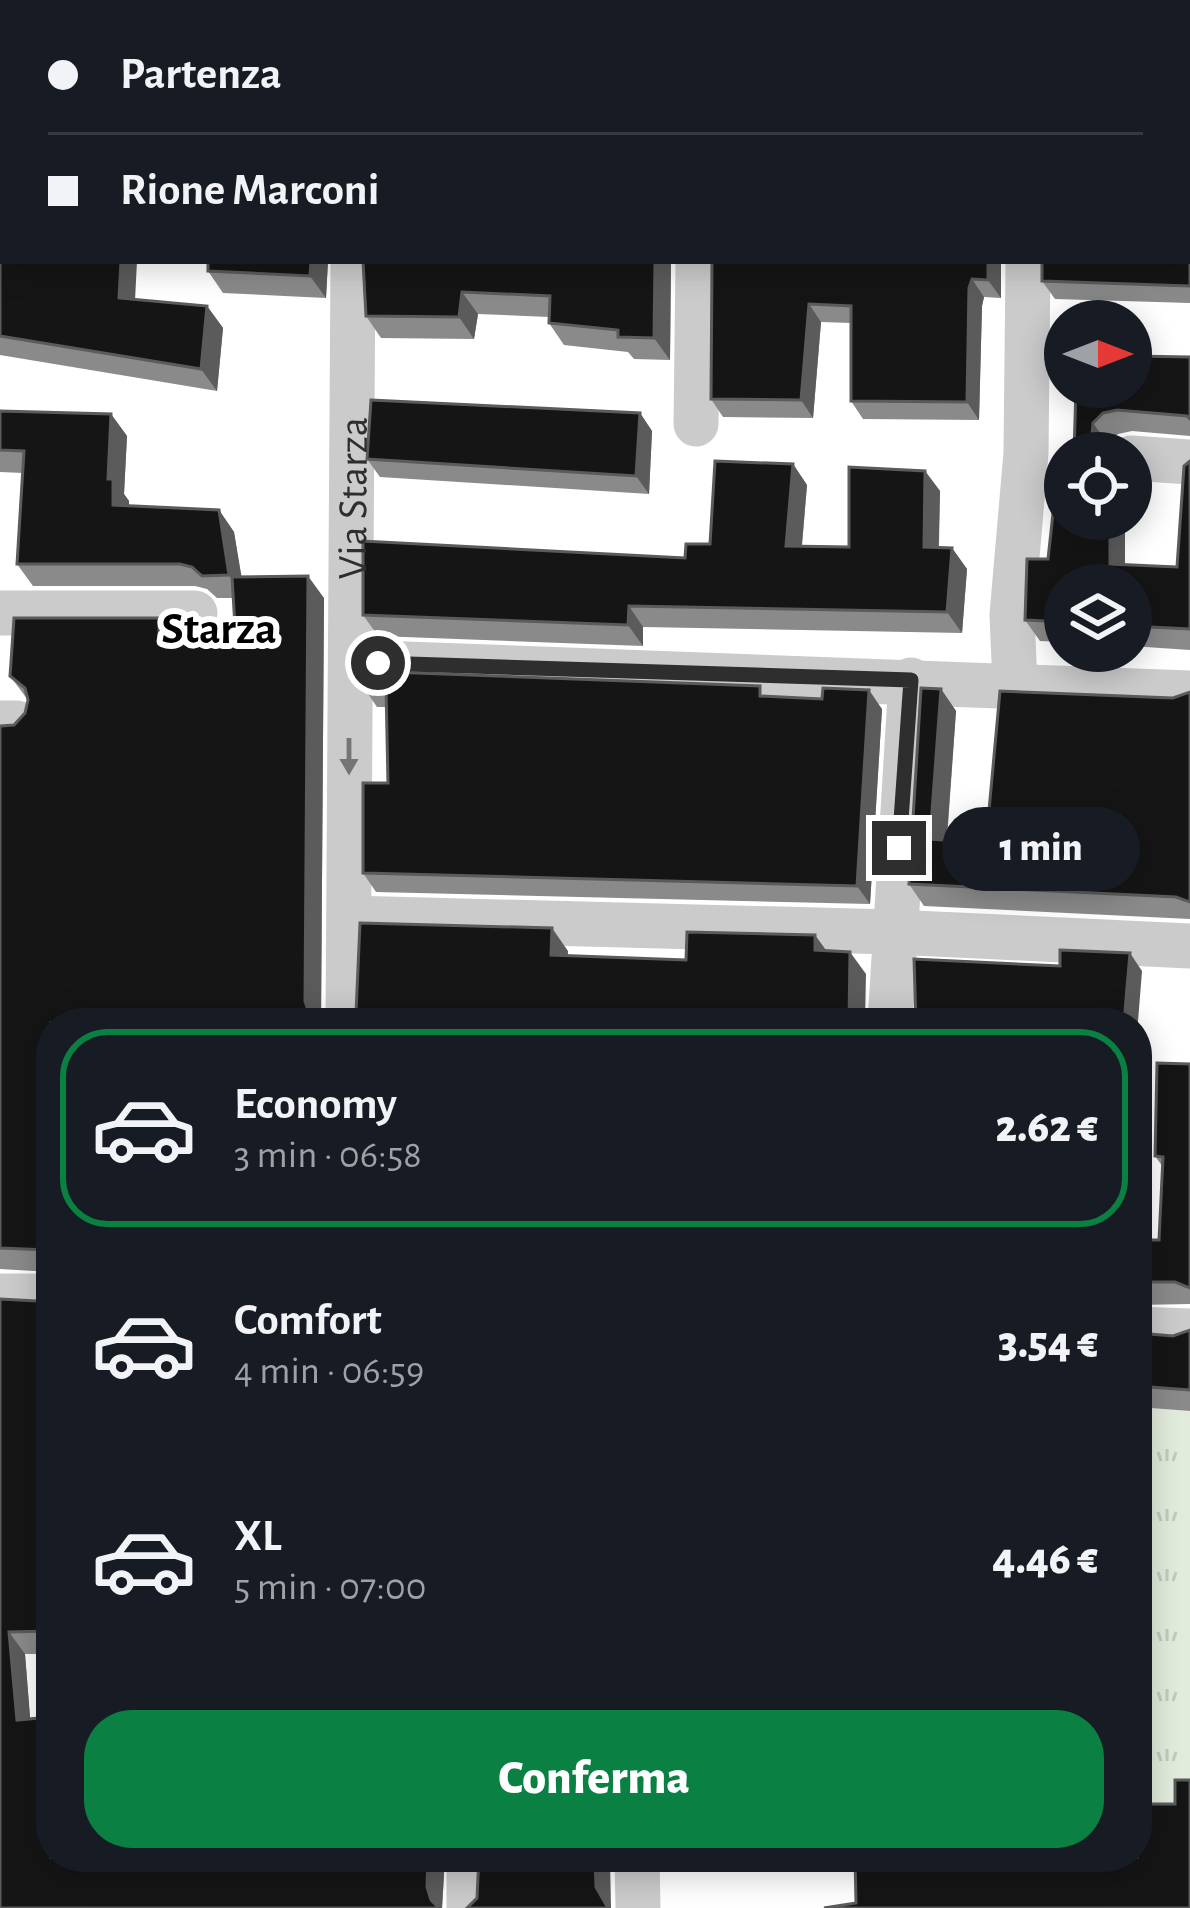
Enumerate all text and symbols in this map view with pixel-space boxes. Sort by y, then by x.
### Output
text: Partenza [120,52,282,97]
text: Rione Marconi [120,168,379,213]
north arrow [1044,300,1152,408]
map controls [1044,300,1152,672]
street label: Via Starza [332,417,375,580]
button: locate [1044,432,1152,540]
button: layers [1044,564,1152,672]
district label: Starza [161,607,277,652]
route start [351,636,405,690]
one-way arrow [340,738,359,776]
callout: 1 min [941,806,1139,890]
route end [872,821,926,875]
text: 1 min [999,829,1083,868]
icon: car [90,1074,198,1182]
text: Economy [234,1082,397,1127]
text: 2.62 € [995,1105,1098,1150]
text: 3 min · 06:58 [234,1136,422,1175]
icon: car [90,1290,198,1398]
text: Comfort [234,1298,382,1343]
text: 3.54 € [998,1321,1098,1366]
text: 4 min · 06:59 [234,1352,424,1391]
icon: car [90,1506,198,1614]
text: XL [234,1514,282,1559]
text: 4.46 € [992,1537,1098,1582]
text: 5 min · 07:00 [234,1568,426,1607]
button: Conferma [84,1710,1104,1848]

